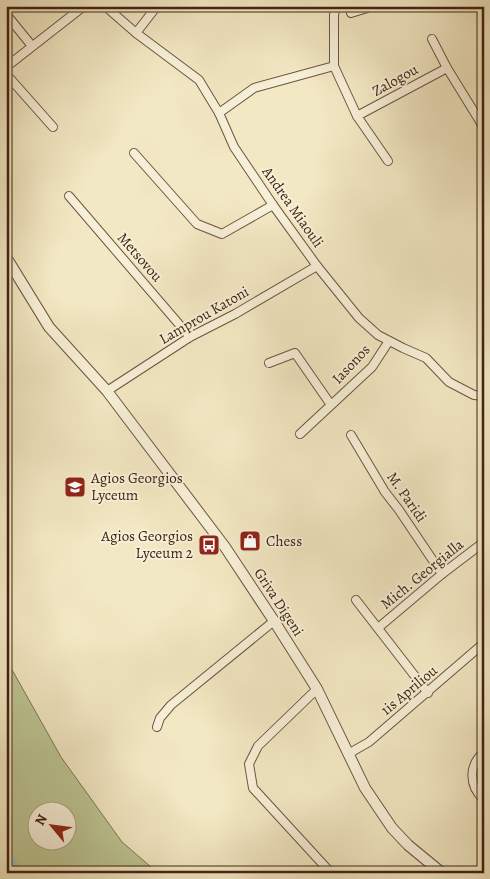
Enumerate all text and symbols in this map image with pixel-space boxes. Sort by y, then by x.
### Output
street label: Zalogou [368,59,422,101]
street label: Andrea Miaouli [257,162,328,251]
street label: Metsovou [113,228,168,287]
street label: Lamprou Katoni [156,281,252,349]
street label: Iasonos [328,340,374,388]
place label: Agios Georgios Lyceum [90,468,183,505]
street label: M. Paridi [382,468,432,526]
school or university icon: Agios Georgios Lyceum [63,475,87,499]
place label: Agios Georgios Lyceum 2 [100,526,193,563]
shop icon: Chess [238,529,262,553]
place label: Chess [266,531,302,551]
bus stop icon: Agios Georgios Lyceum 2 [197,533,221,557]
street label: Mich. Georgialla [376,534,468,614]
street label: Griva Digeni [249,564,309,640]
street label: 1is Apriliou [376,660,442,720]
north arrow [28,802,78,852]
text: N [30,811,52,829]

